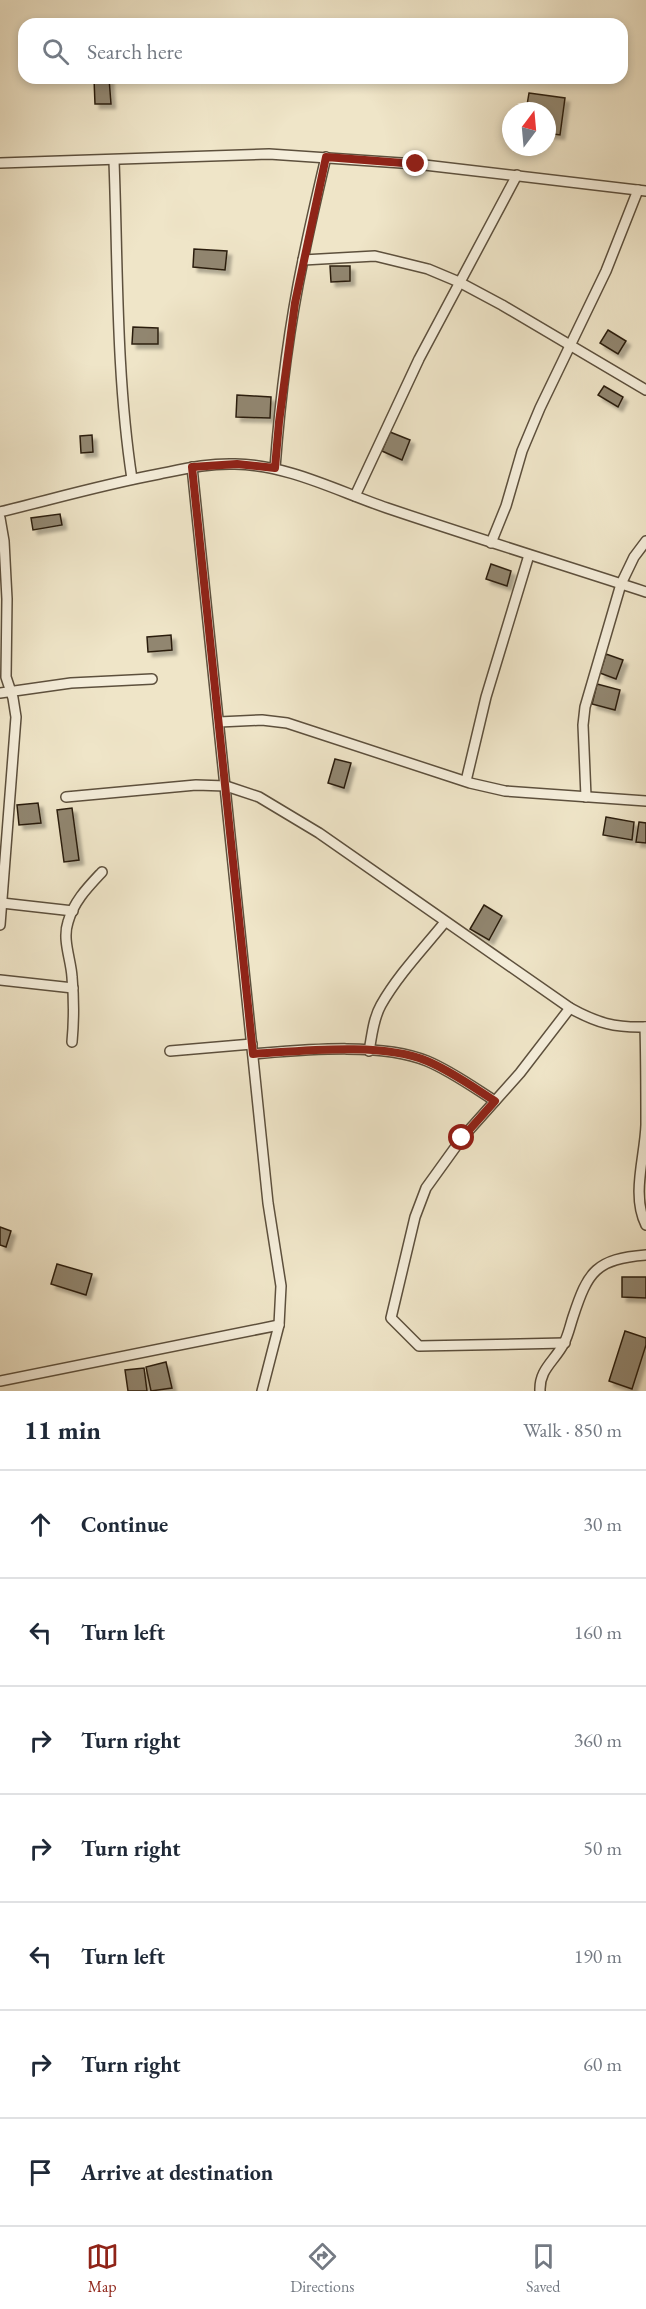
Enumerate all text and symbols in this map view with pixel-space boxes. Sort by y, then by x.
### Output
search box [18,18,628,84]
icon: search [39,35,72,68]
text: Search here [87,37,182,66]
north arrow [502,102,556,156]
route end [402,150,428,176]
route start [448,1124,474,1150]
text: 11 min [24,1413,101,1447]
text: Walk · 850 m [523,1417,622,1443]
icon: ahead [24,1508,57,1541]
text: Continue [81,1510,168,1539]
text: 30 m [583,1511,622,1537]
icon: left [24,1616,57,1649]
text: Turn left [81,1618,165,1647]
text: 160 m [574,1619,622,1645]
icon: right [24,1724,57,1757]
text: Turn right [81,1726,180,1755]
text: 360 m [574,1727,622,1753]
icon: right [24,1832,57,1865]
text: Turn right [81,1834,180,1863]
text: 50 m [583,1835,622,1861]
icon: left [24,1940,57,1973]
text: Turn left [81,1942,165,1971]
text: 190 m [574,1943,622,1969]
icon: right [24,2048,57,2081]
text: Turn right [81,2050,180,2079]
text: 60 m [583,2051,622,2077]
icon: arrive [24,2156,57,2189]
text: Arrive at destination [81,2158,273,2187]
tab: Map [86,2240,119,2297]
tab: Directions [290,2240,355,2297]
tab: Saved [526,2240,560,2297]

